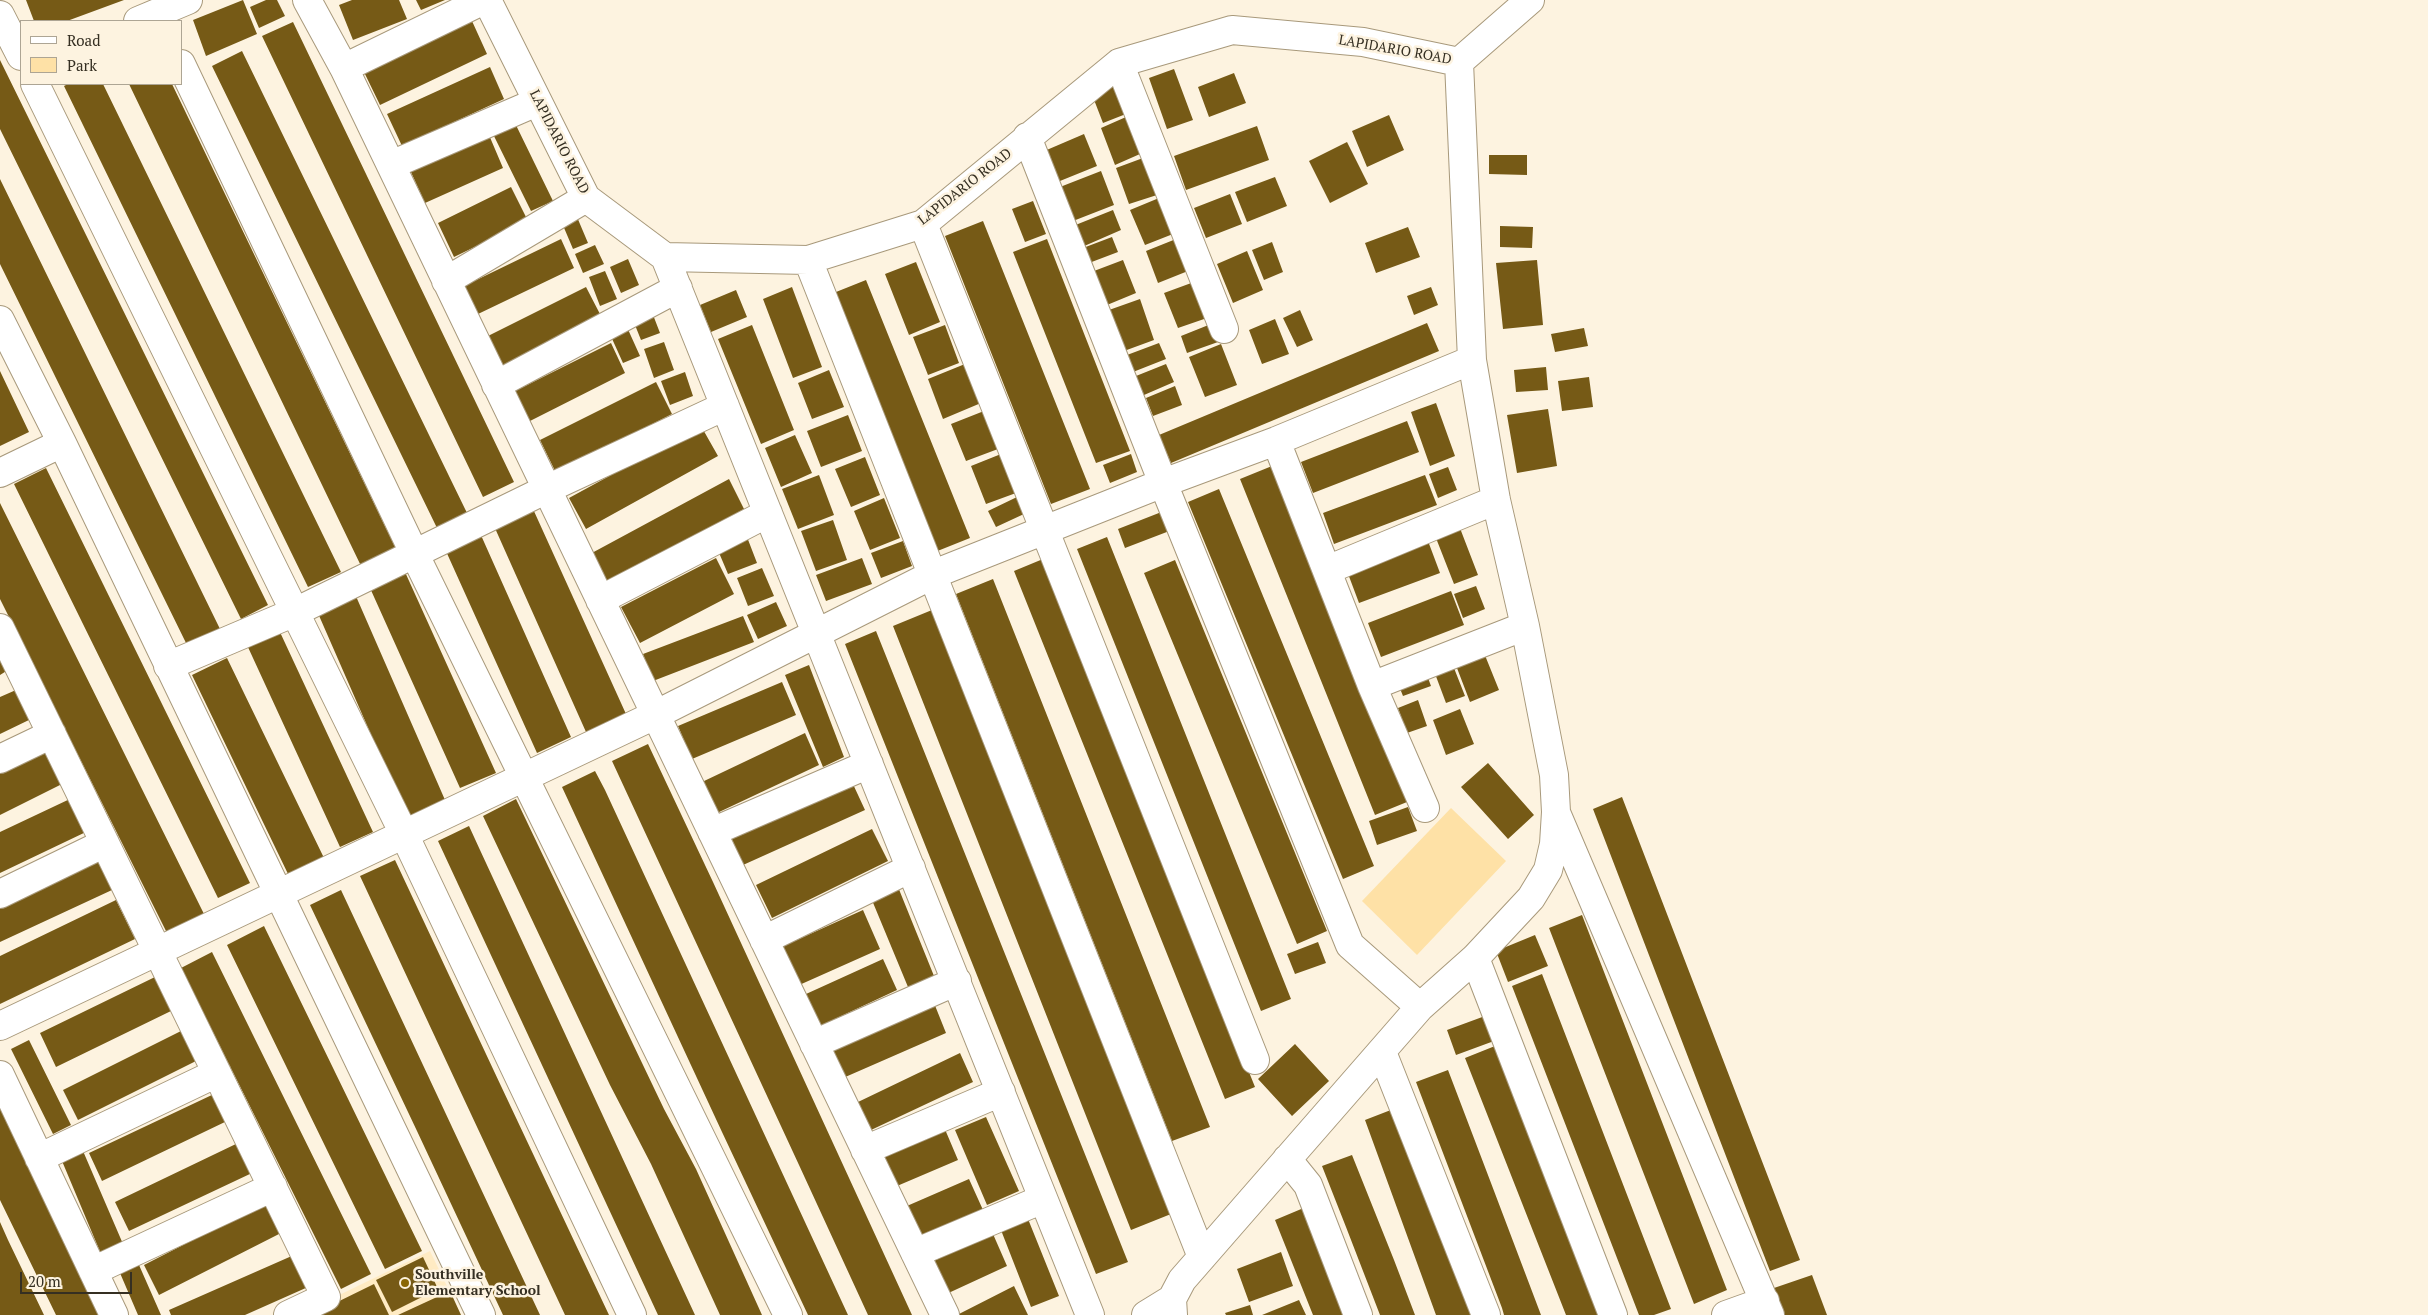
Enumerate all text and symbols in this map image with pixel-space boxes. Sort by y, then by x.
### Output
legend [20,20,182,85]
text: Road [67,30,100,50]
street label: LAPIDARIO ROAD [1337,32,1453,68]
text: Park [67,55,97,75]
street label: LAPIDARIO ROAD [526,87,592,197]
street label: LAPIDARIO ROAD [915,145,1015,229]
scale bar [22,1262,135,1294]
place label: Southville Elementary School [415,1267,541,1300]
text: 20 m [28,1271,61,1291]
marker: Southville Elementary School [399,1277,411,1289]

